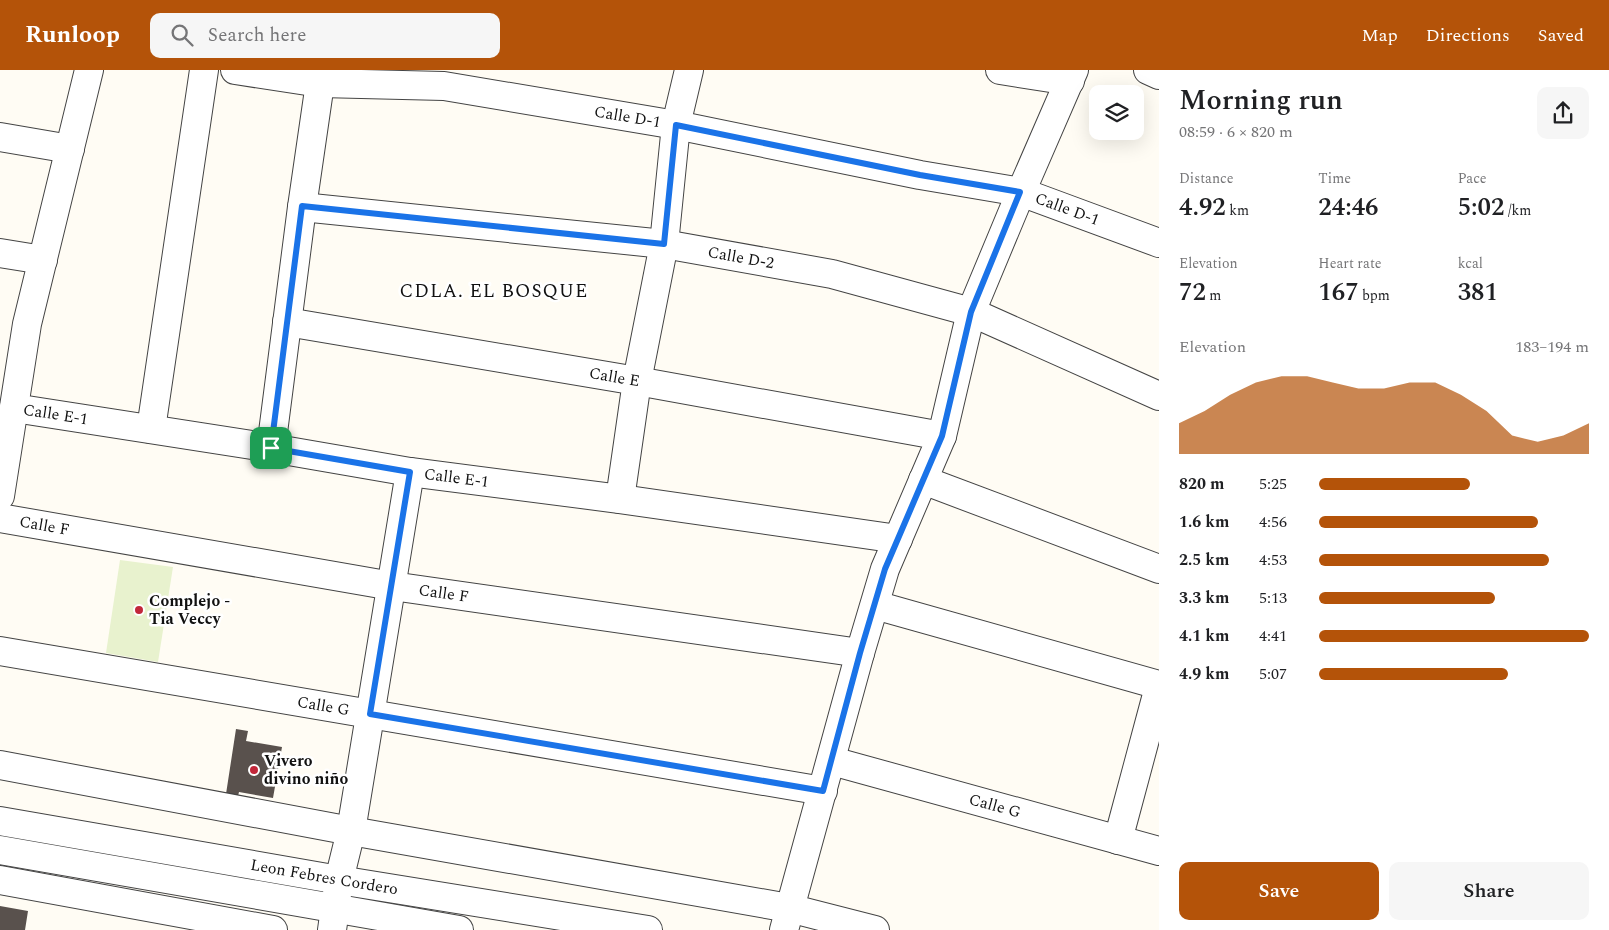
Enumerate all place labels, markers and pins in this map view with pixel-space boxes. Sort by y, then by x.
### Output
pin [250,427,292,469]
place label: Complejo - Tia Veccy [149,589,230,631]
marker: Complejo - Tia Veccy [133,604,145,616]
place label: Vivero divino niño [264,749,349,791]
marker: Vivero divino niño [248,764,260,776]

